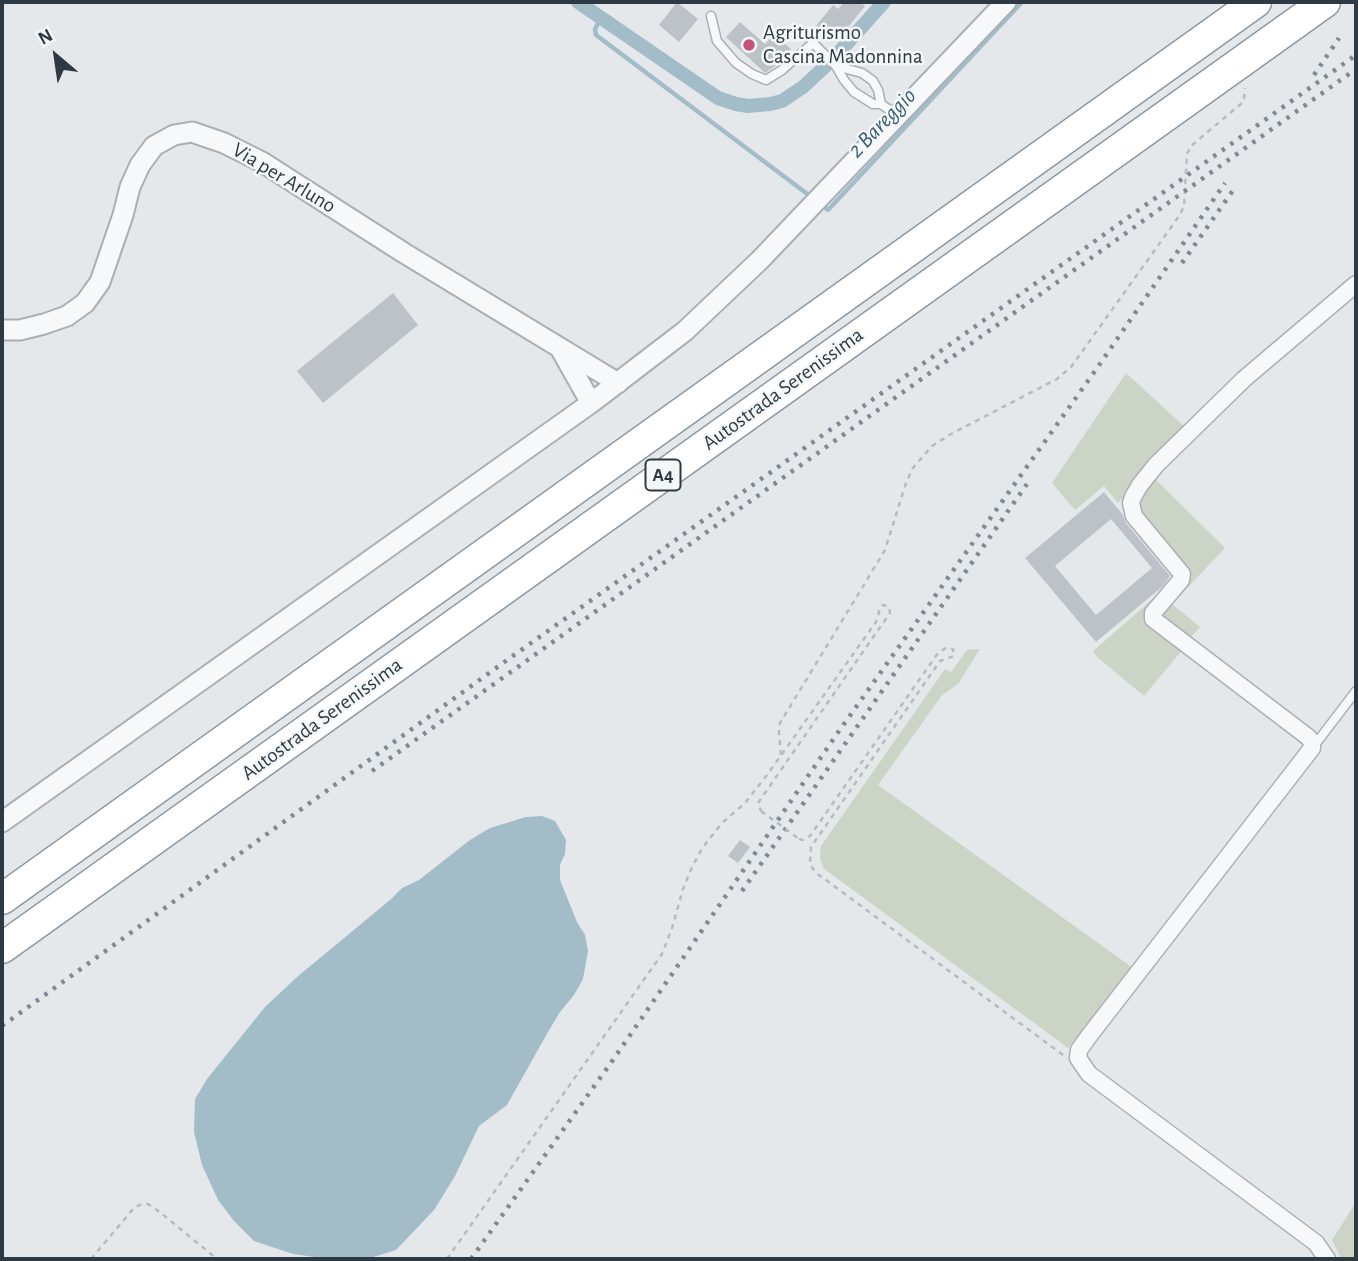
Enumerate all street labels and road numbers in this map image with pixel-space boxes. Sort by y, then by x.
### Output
street label: Via per Arluno [228,137,340,219]
street label: Autostrada Serenissima [698,322,868,456]
road number: A4 [646,460,680,490]
street label: Autostrada Serenissima [237,652,407,786]

